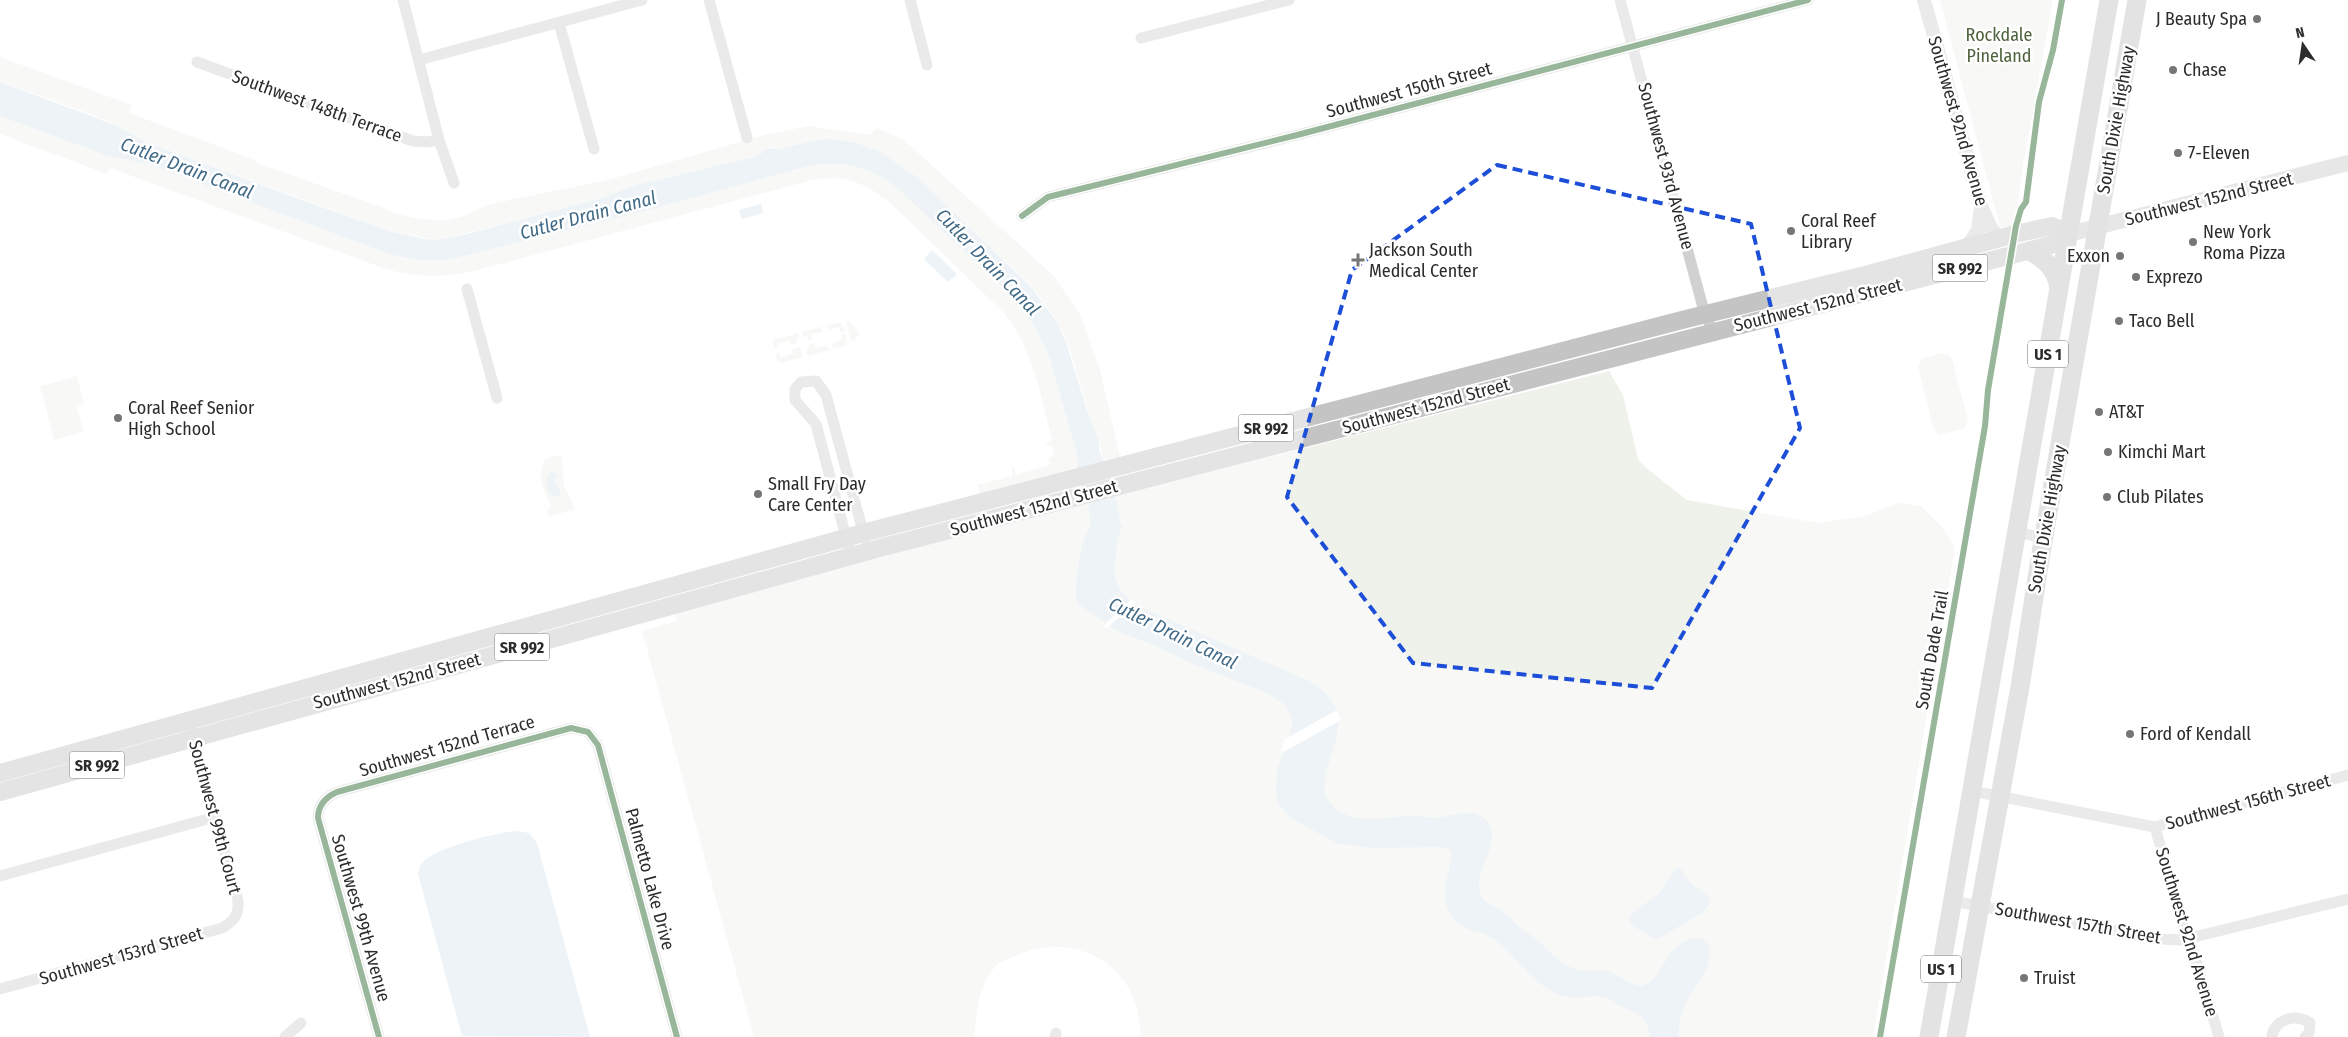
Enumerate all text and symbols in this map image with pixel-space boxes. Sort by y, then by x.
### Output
place label: J Beauty Spa [2156,8,2247,30]
marker: J Beauty Spa [2251,13,2263,25]
north arrow [2278,20,2328,70]
park label: Rockdale Pineland [1966,24,2032,67]
text: N [2294,24,2306,42]
street label: Southwest 92nd Avenue [1923,34,1993,208]
street label: South Dixie Highway [2092,44,2140,196]
street label: Southwest 150th Street [1324,57,1494,123]
place label: Chase [2183,59,2227,81]
marker: Chase [2167,64,2179,76]
street label: Southwest 148th Terrace [229,65,405,147]
street label: Southwest 93rd Avenue [1633,80,1699,252]
water label: Cutler Drain Canal [118,132,256,204]
place label: 7-Eleven [2188,142,2250,164]
marker: 7-Eleven [2172,147,2184,159]
street label: Southwest 152nd Street [2123,167,2295,231]
water label: Cutler Drain Canal [517,186,659,244]
water label: Cutler Drain Canal [931,204,1045,320]
place label: Coral Reef Library [1801,210,1877,253]
place label: New York Roma Pizza [2203,221,2286,264]
marker: Coral Reef Library [1785,225,1797,237]
marker: New York Roma Pizza [2187,236,2199,248]
place label: Jackson South Medical Center [1369,239,1479,282]
place label: Exxon [2067,245,2110,267]
marker: Exxon [2114,250,2126,262]
marker: Jackson South Medical Center [1351,253,1365,267]
road number: SR 992 [1932,254,1988,282]
place label: Exprezo [2146,266,2203,288]
marker: Exprezo [2130,271,2142,283]
street label: Southwest 152nd Street [1732,273,1904,337]
place label: Taco Bell [2129,310,2195,332]
marker: Taco Bell [2113,315,2125,327]
road number: US 1 [2028,340,2068,368]
street label: Southwest 152nd Street [1340,373,1512,439]
place label: Coral Reef Senior High School [128,397,255,440]
place label: AT&T [2109,401,2145,423]
marker: AT&T [2093,406,2105,418]
marker: Coral Reef Senior High School [112,412,124,424]
road number: SR 992 [1238,414,1294,442]
place label: Kimchi Mart [2118,441,2206,463]
street label: South Dixie Highway [2023,443,2071,595]
marker: Kimchi Mart [2102,446,2114,458]
place label: Small Fry Day Care Center [768,473,866,516]
street label: Southwest 152nd Street [948,475,1120,541]
place label: Club Pilates [2117,486,2204,508]
marker: Small Fry Day Care Center [752,488,764,500]
marker: Club Pilates [2101,491,2113,503]
street label: South Dade Trail [1911,588,1953,711]
water label: Cutler Drain Canal [1105,592,1241,674]
road number: SR 992 [494,634,550,660]
street label: Southwest 152nd Street [311,648,483,714]
street label: Southwest 152nd Terrace [357,710,537,782]
place label: Ford of Kendall [2140,723,2251,745]
marker: Ford of Kendall [2124,728,2136,740]
street label: Southwest 99th Court [184,738,246,897]
road number: SR 992 [70,752,124,778]
street label: Southwest 156th Street [2163,769,2333,835]
street label: Palmetto Lake Drive [620,806,680,952]
street label: Southwest 99th Avenue [327,832,395,1004]
street label: Southwest 92nd Avenue [2151,845,2223,1019]
street label: Southwest 157th Street [1993,898,2163,948]
street label: Southwest 153rd Street [37,922,205,990]
road number: US 1 [1921,956,1961,982]
place label: Truist [2034,967,2076,989]
marker: Truist [2018,972,2030,984]

